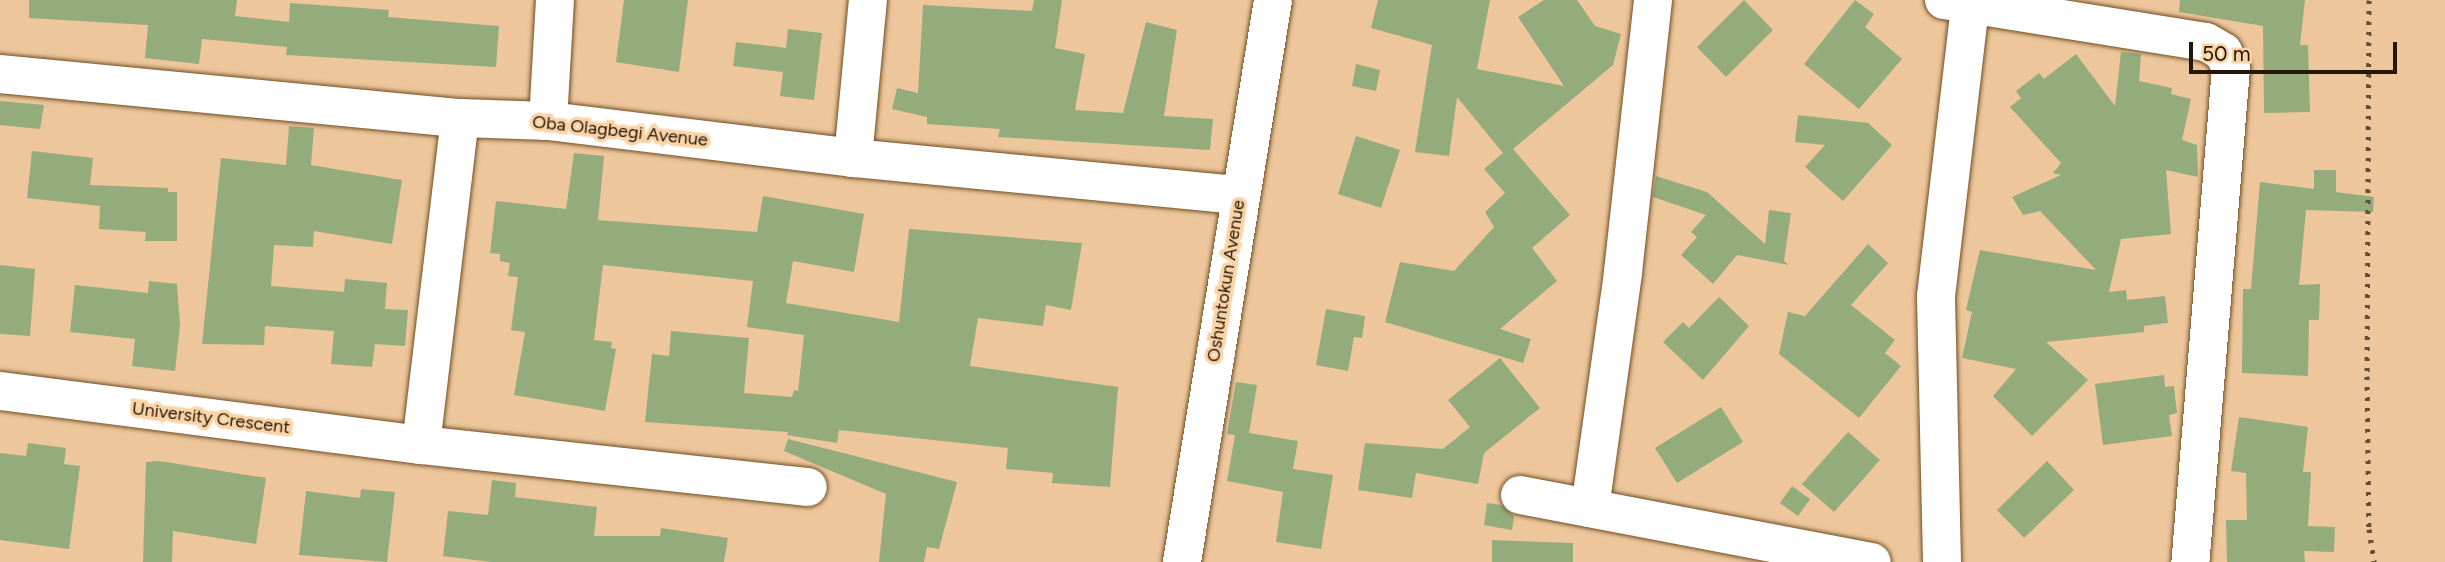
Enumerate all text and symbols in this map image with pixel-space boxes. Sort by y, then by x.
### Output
scale bar [2193,28,2401,72]
text: 50 m [2202,41,2251,66]
street label: Oba Olagbegi Avenue [531,111,709,151]
street label: Oshuntokun Avenue [1203,198,1249,364]
street label: University Crescent [131,398,291,438]

